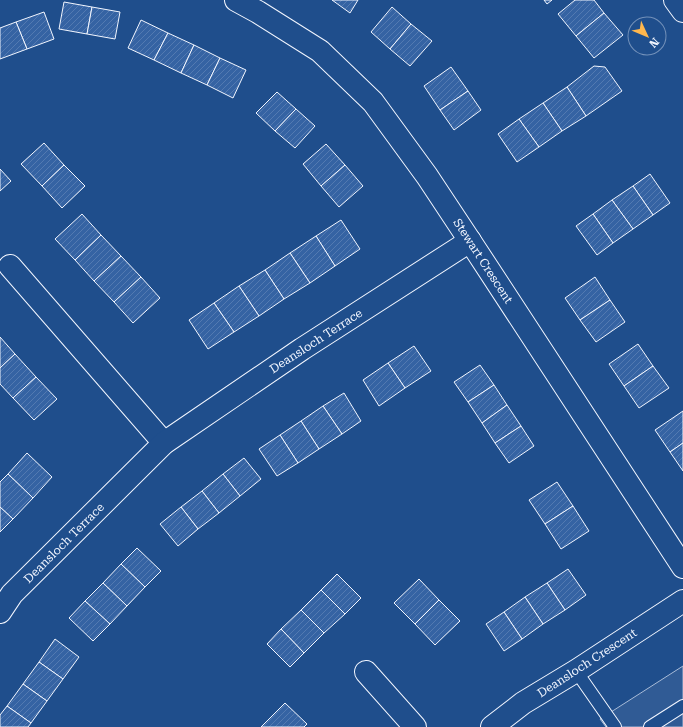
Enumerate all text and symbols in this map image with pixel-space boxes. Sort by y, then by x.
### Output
north arrow [627,16,667,56]
text: N [646,35,661,51]
street label: Stewart Crescent [450,216,516,306]
street label: Deansloch Terrace [267,306,365,376]
street label: Deansloch Terrace [21,500,107,586]
street label: Deansloch Crescent [535,625,640,700]

